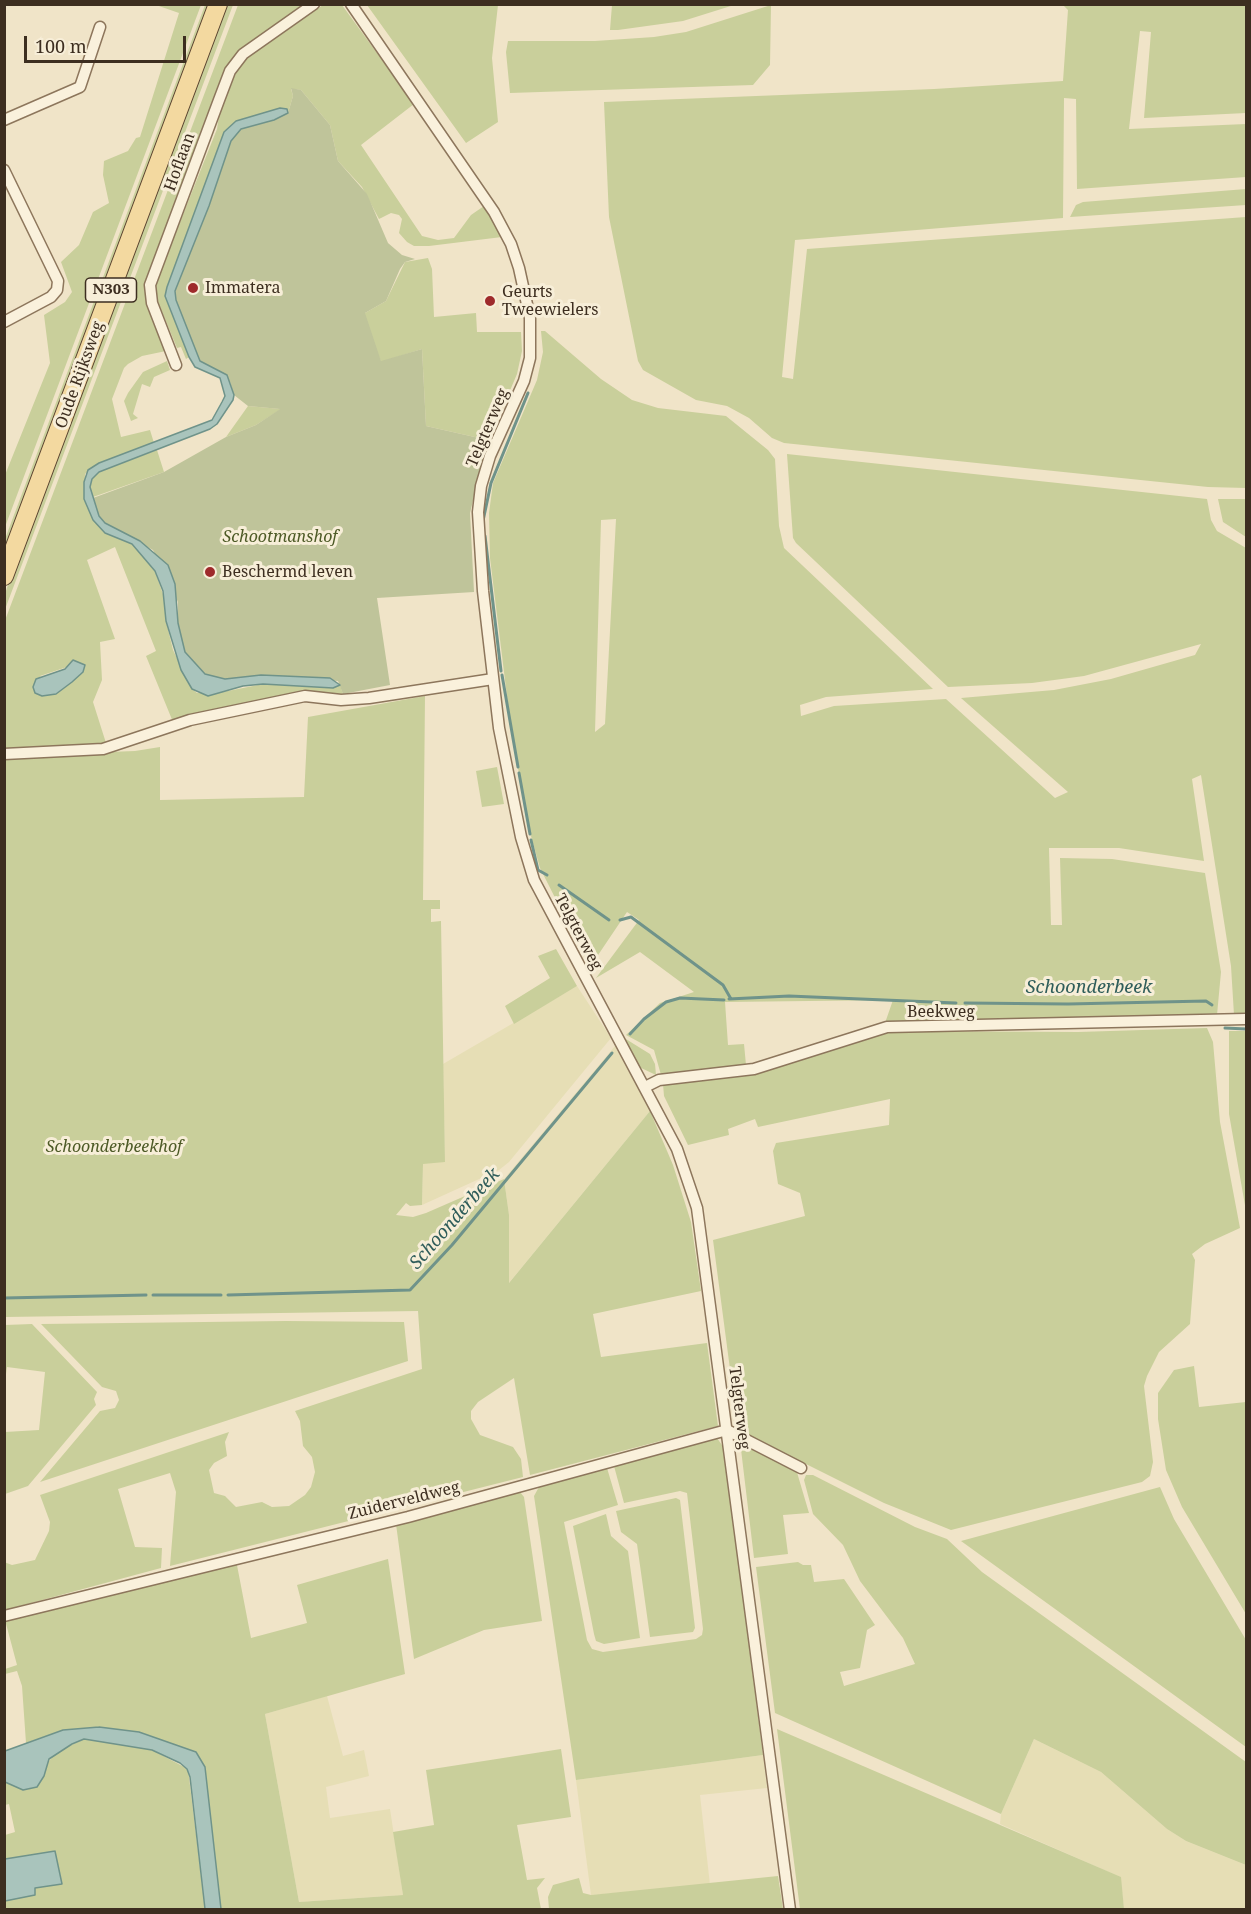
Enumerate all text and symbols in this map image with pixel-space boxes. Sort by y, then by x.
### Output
scale bar [27,24,189,62]
text: 100 m [35,34,87,58]
street label: Hoflaan [161,130,199,194]
road number: N303 [86,278,136,302]
place label: Immatera [205,278,281,298]
marker: Immatera [186,281,200,295]
place label: Geurts Tweewielers [502,282,598,320]
marker: Geurts Tweewielers [483,294,497,308]
street label: Oude Rijksweg [52,319,108,431]
street label: Telgterweg [463,386,513,470]
park label: Schootmanshof [223,527,337,547]
place label: Beschermd leven [222,562,353,582]
marker: Beschermd leven [203,565,217,579]
street label: Telgterweg [550,890,606,974]
water label: Schoonderbeek [1026,977,1152,999]
street label: Beekweg [907,1002,975,1022]
park label: Schoonderbeekhof [46,1137,182,1157]
water label: Schoonderbeek [405,1164,505,1274]
street label: Telgterweg [724,1365,754,1451]
street label: Zuiderveldweg [346,1478,462,1524]

